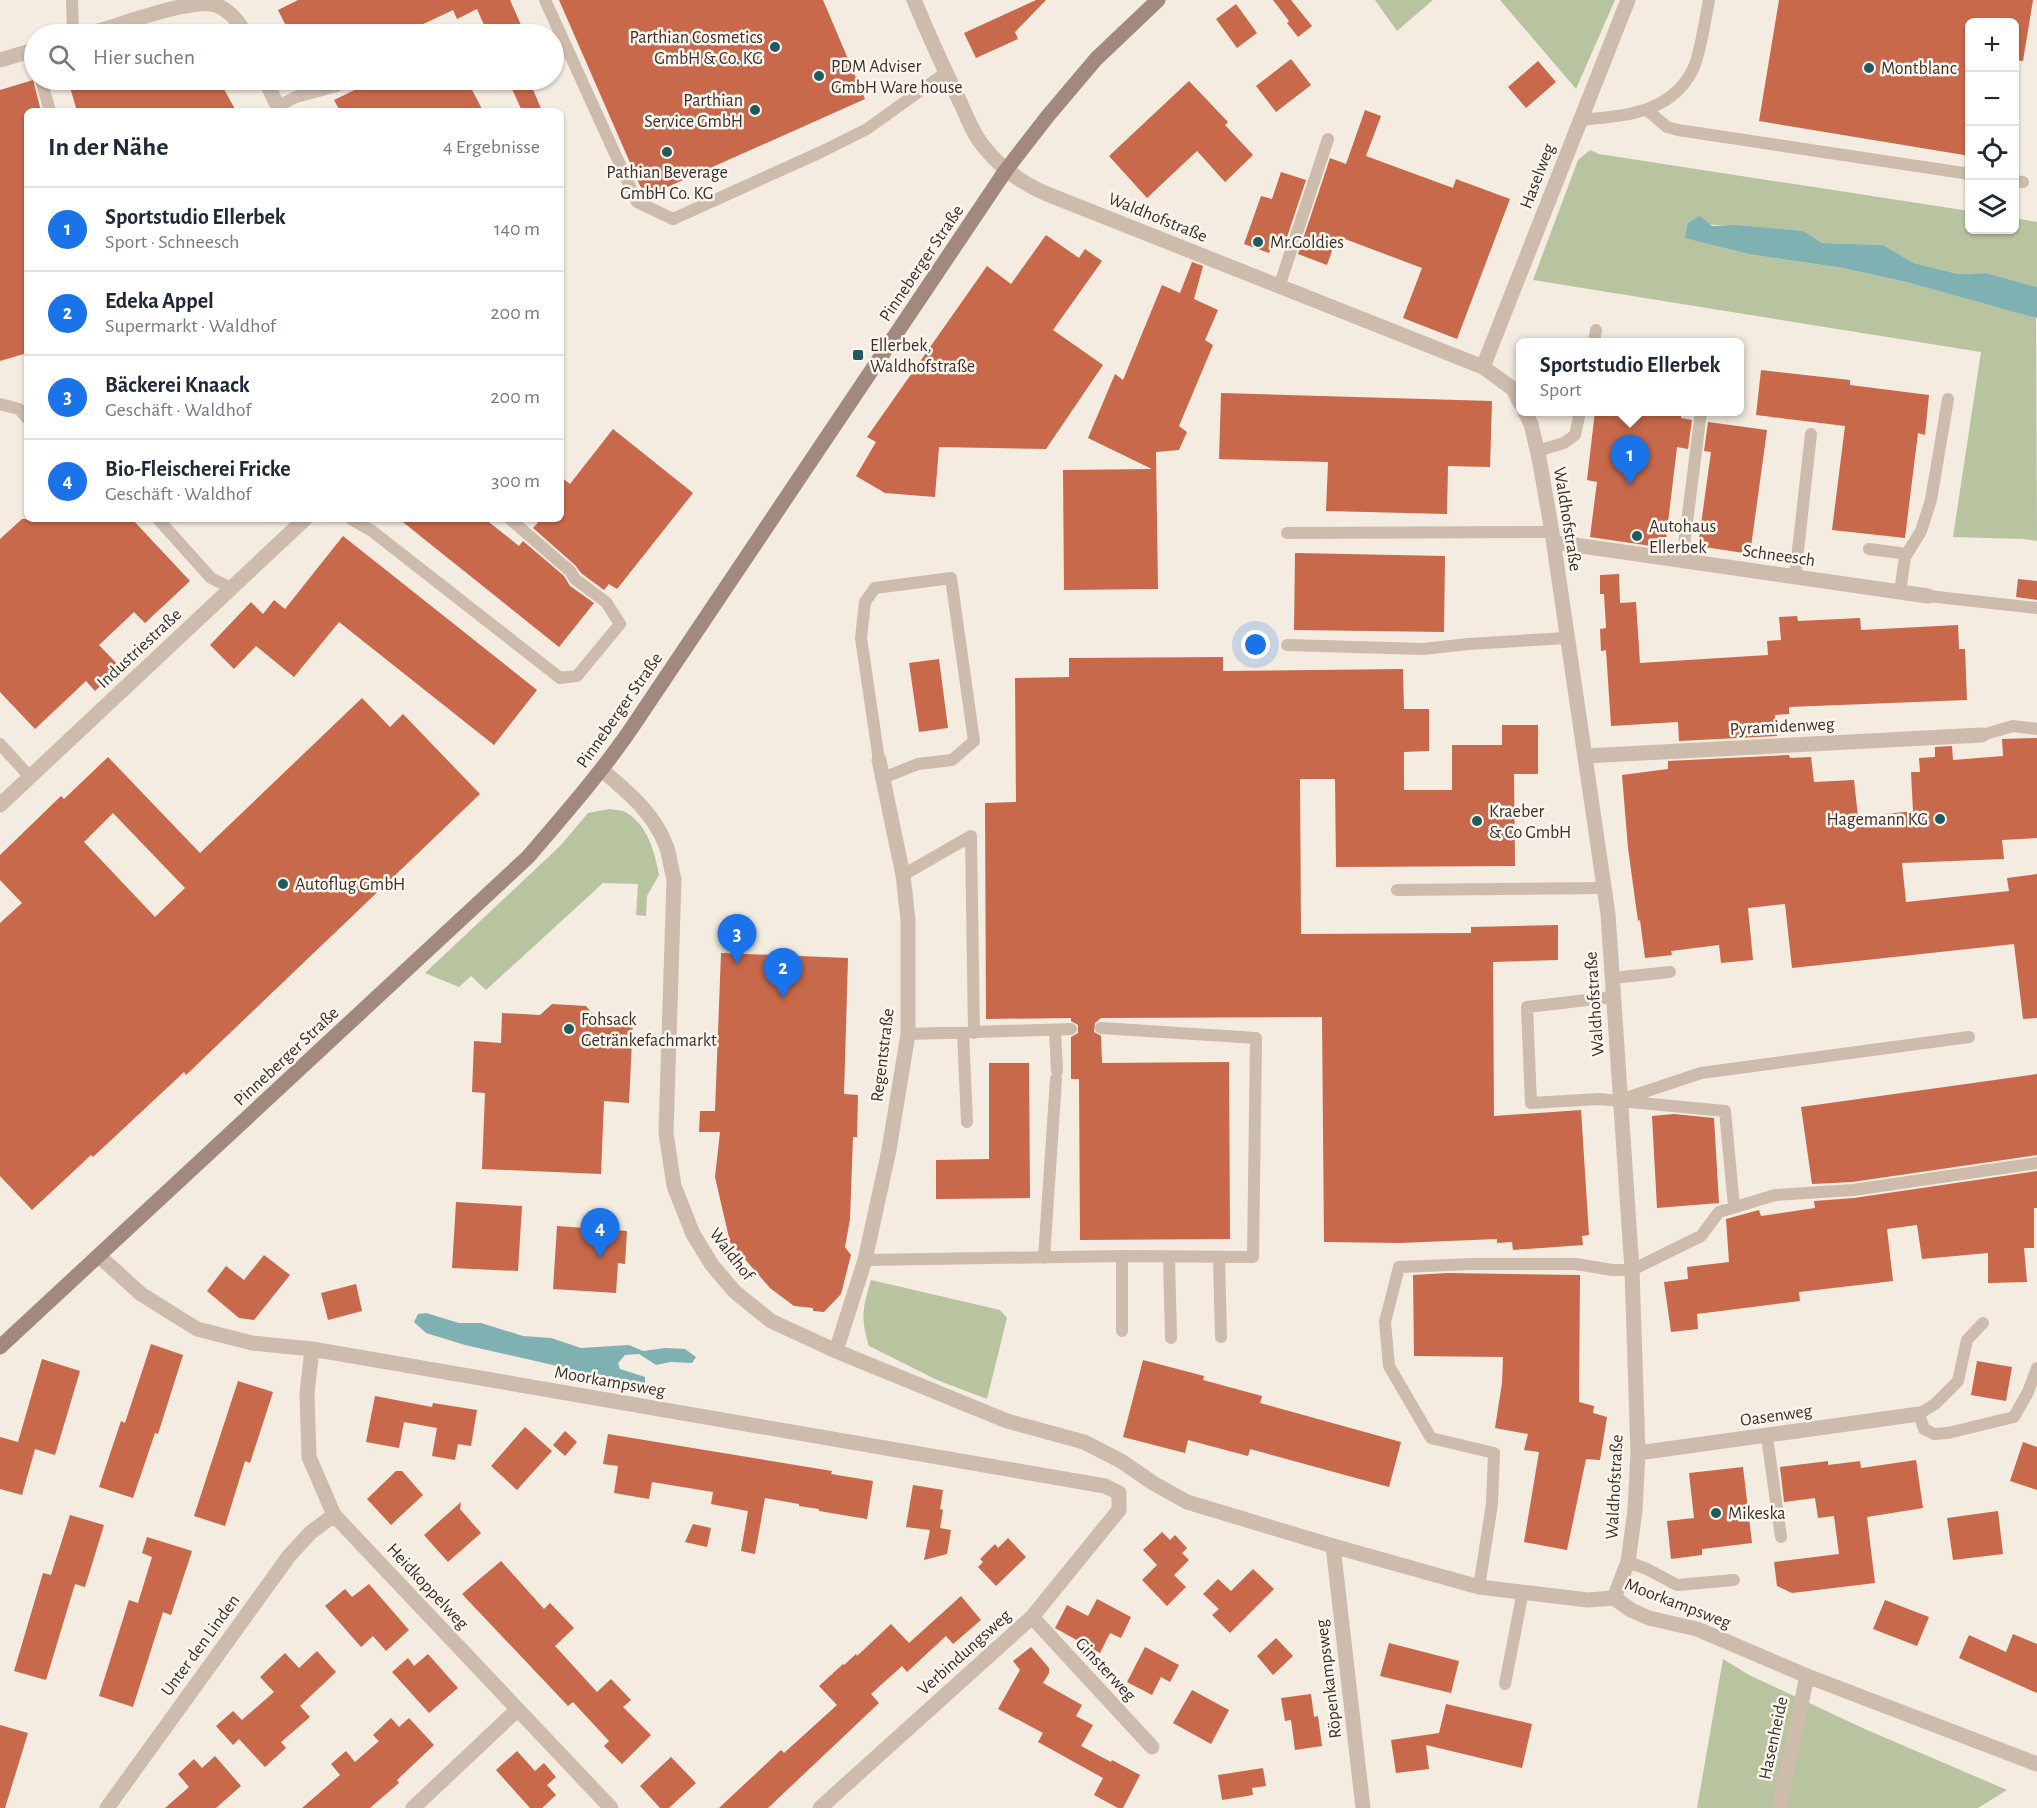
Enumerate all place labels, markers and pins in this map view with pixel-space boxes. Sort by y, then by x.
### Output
place label: Parthian Cosmetics GmbH & Co. KG [629,29,763,68]
marker: Parthian Cosmetics GmbH & Co. KG [768,40,782,54]
place label: PDM Adviser GmbH Ware house [831,58,963,97]
place label: Montblanc [1881,60,1957,78]
marker: Montblanc [1862,61,1876,75]
marker: PDM Adviser GmbH Ware house [812,69,826,83]
place label: Parthian Service GmbH [644,92,743,131]
marker: Parthian Service GmbH [748,103,762,117]
marker: Pathian Beverage GmbH Co. KG [660,145,674,159]
place label: Pathian Beverage GmbH Co. KG [606,164,728,203]
place label: Mr.Goldies [1270,234,1344,252]
marker: Mr.Goldies [1251,235,1265,249]
place label: Ellerbek, Waldhofstraße [870,337,975,376]
marker: Ellerbek, Waldhofstraße [851,348,865,362]
pin: 1 [1610,436,1650,485]
place label: Autohaus Ellerbek [1649,518,1716,557]
marker: Autohaus Ellerbek [1630,529,1644,543]
place label: Kraeber & Co GmbH [1489,803,1571,842]
place label: Hagemann KG [1827,811,1928,829]
marker: Hagemann KG [1933,812,1947,826]
marker: Kraeber & Co GmbH [1470,814,1484,828]
place label: Autoflug GmbH [295,876,405,894]
marker: Autoflug GmbH [276,877,290,891]
pin: 3 [718,914,756,964]
pin: 2 [764,948,802,998]
place label: Fohsack Getränkefachmarkt [581,1011,717,1050]
marker: Fohsack Getränkefachmarkt [562,1022,576,1036]
pin: 4 [580,1208,620,1258]
place label: Mikeska [1728,1505,1786,1523]
marker: Mikeska [1709,1506,1723,1520]

